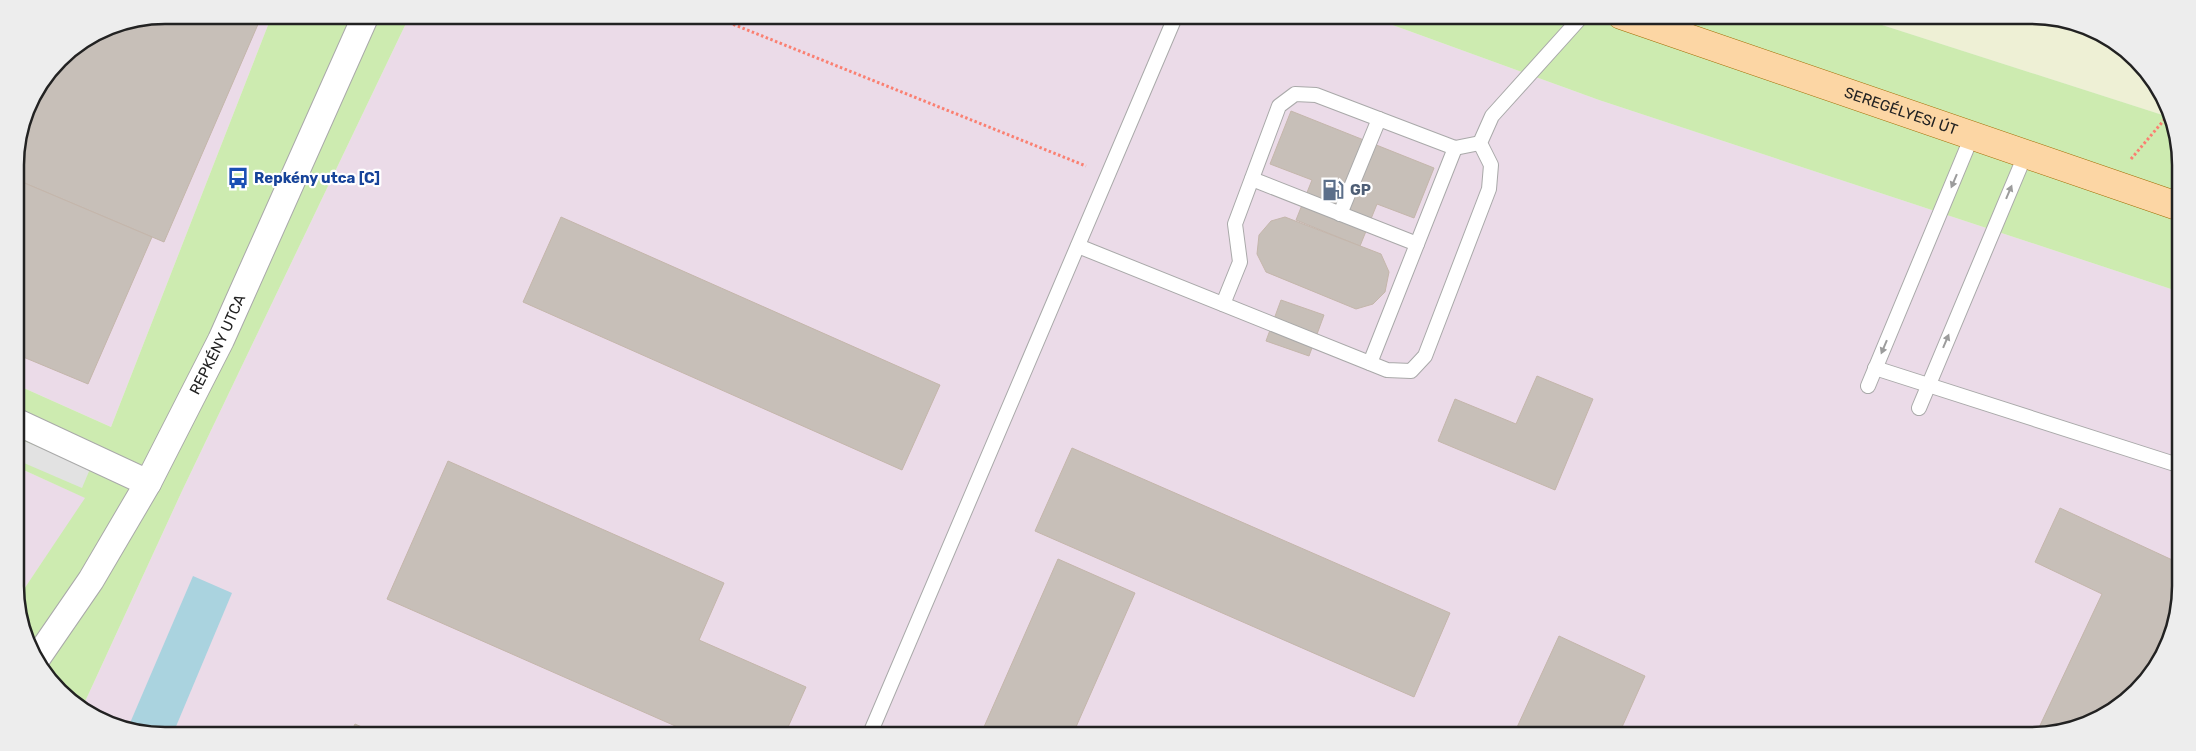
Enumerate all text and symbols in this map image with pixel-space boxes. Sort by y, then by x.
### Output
street label: SEREGÉLYESI ÚT [1842,83,1960,139]
bus stop icon: Repkény utca [C] [225,165,251,191]
place label: Repkény utca [C] [254,169,380,187]
one-way arrow [1949,174,1957,188]
fuel station icon: GP [1320,177,1346,203]
place label: GP [1350,181,1371,199]
one-way arrow [2006,185,2014,199]
street label: REPKÉNY UTCA [186,292,249,398]
one-way arrow [1942,334,1950,348]
one-way arrow [1880,340,1888,355]

